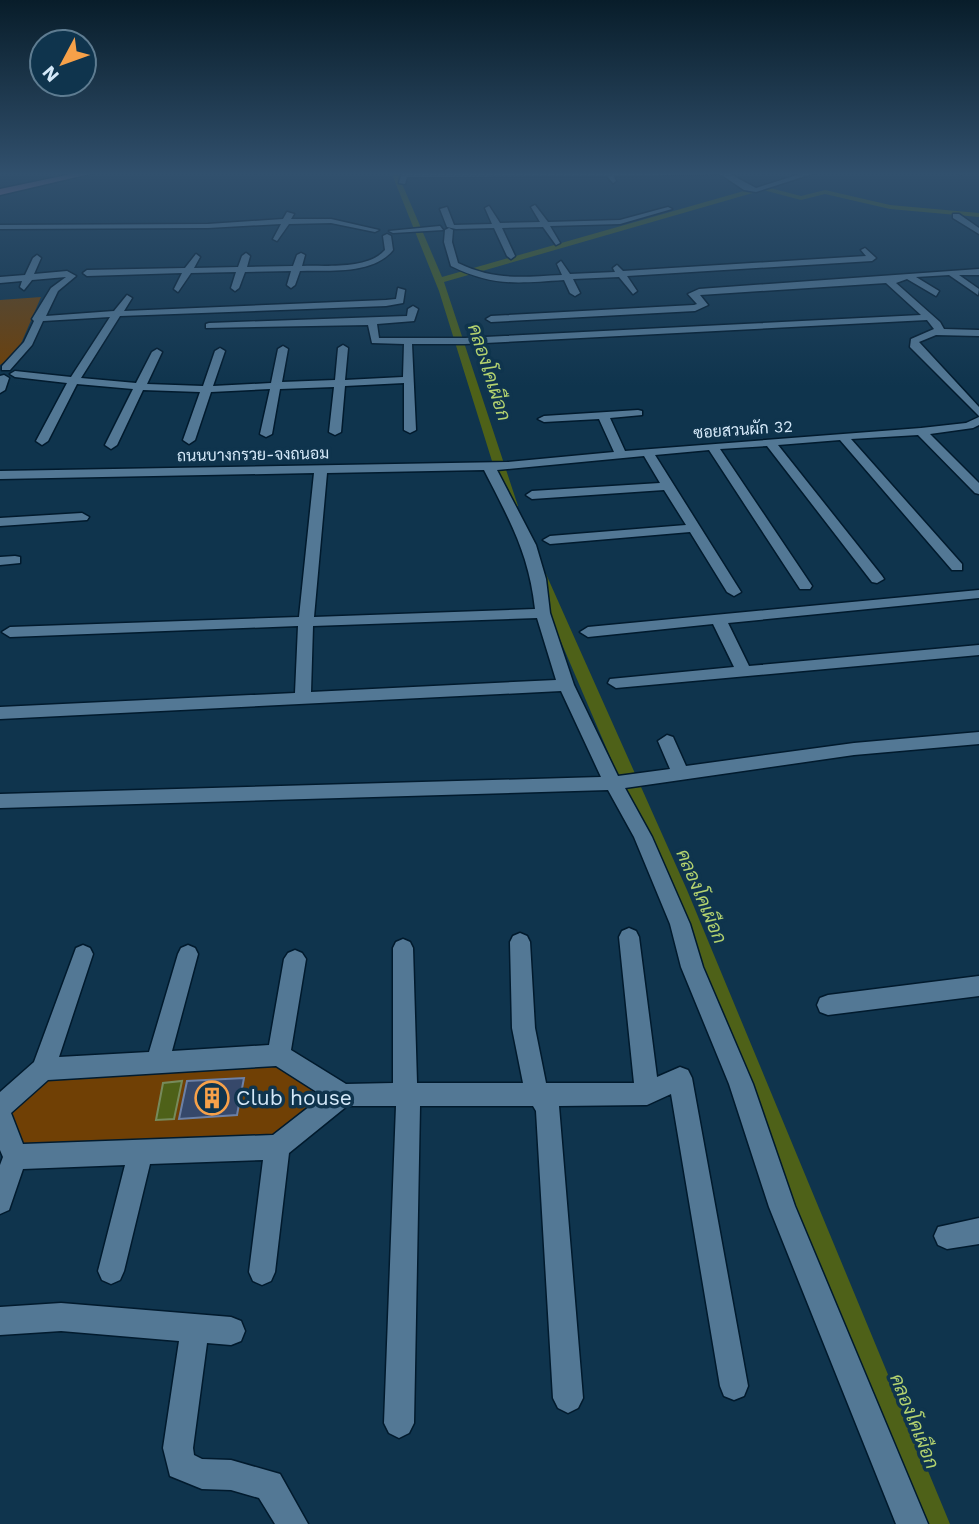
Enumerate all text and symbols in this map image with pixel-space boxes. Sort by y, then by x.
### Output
north arrow [28,28,98,98]
text: N [37,61,64,87]
water label: คลองโคเผือก [463,320,517,424]
street label: ซอยสวนผัก 32 [693,416,793,442]
street label: ถนนบางกรวย-จงถนอม [177,444,329,465]
water label: คลองโคเผือก [671,845,733,947]
building icon: Club house [193,1079,231,1117]
place label: Club house [236,1085,352,1110]
water label: คลองโคเผือก [885,1370,945,1472]

